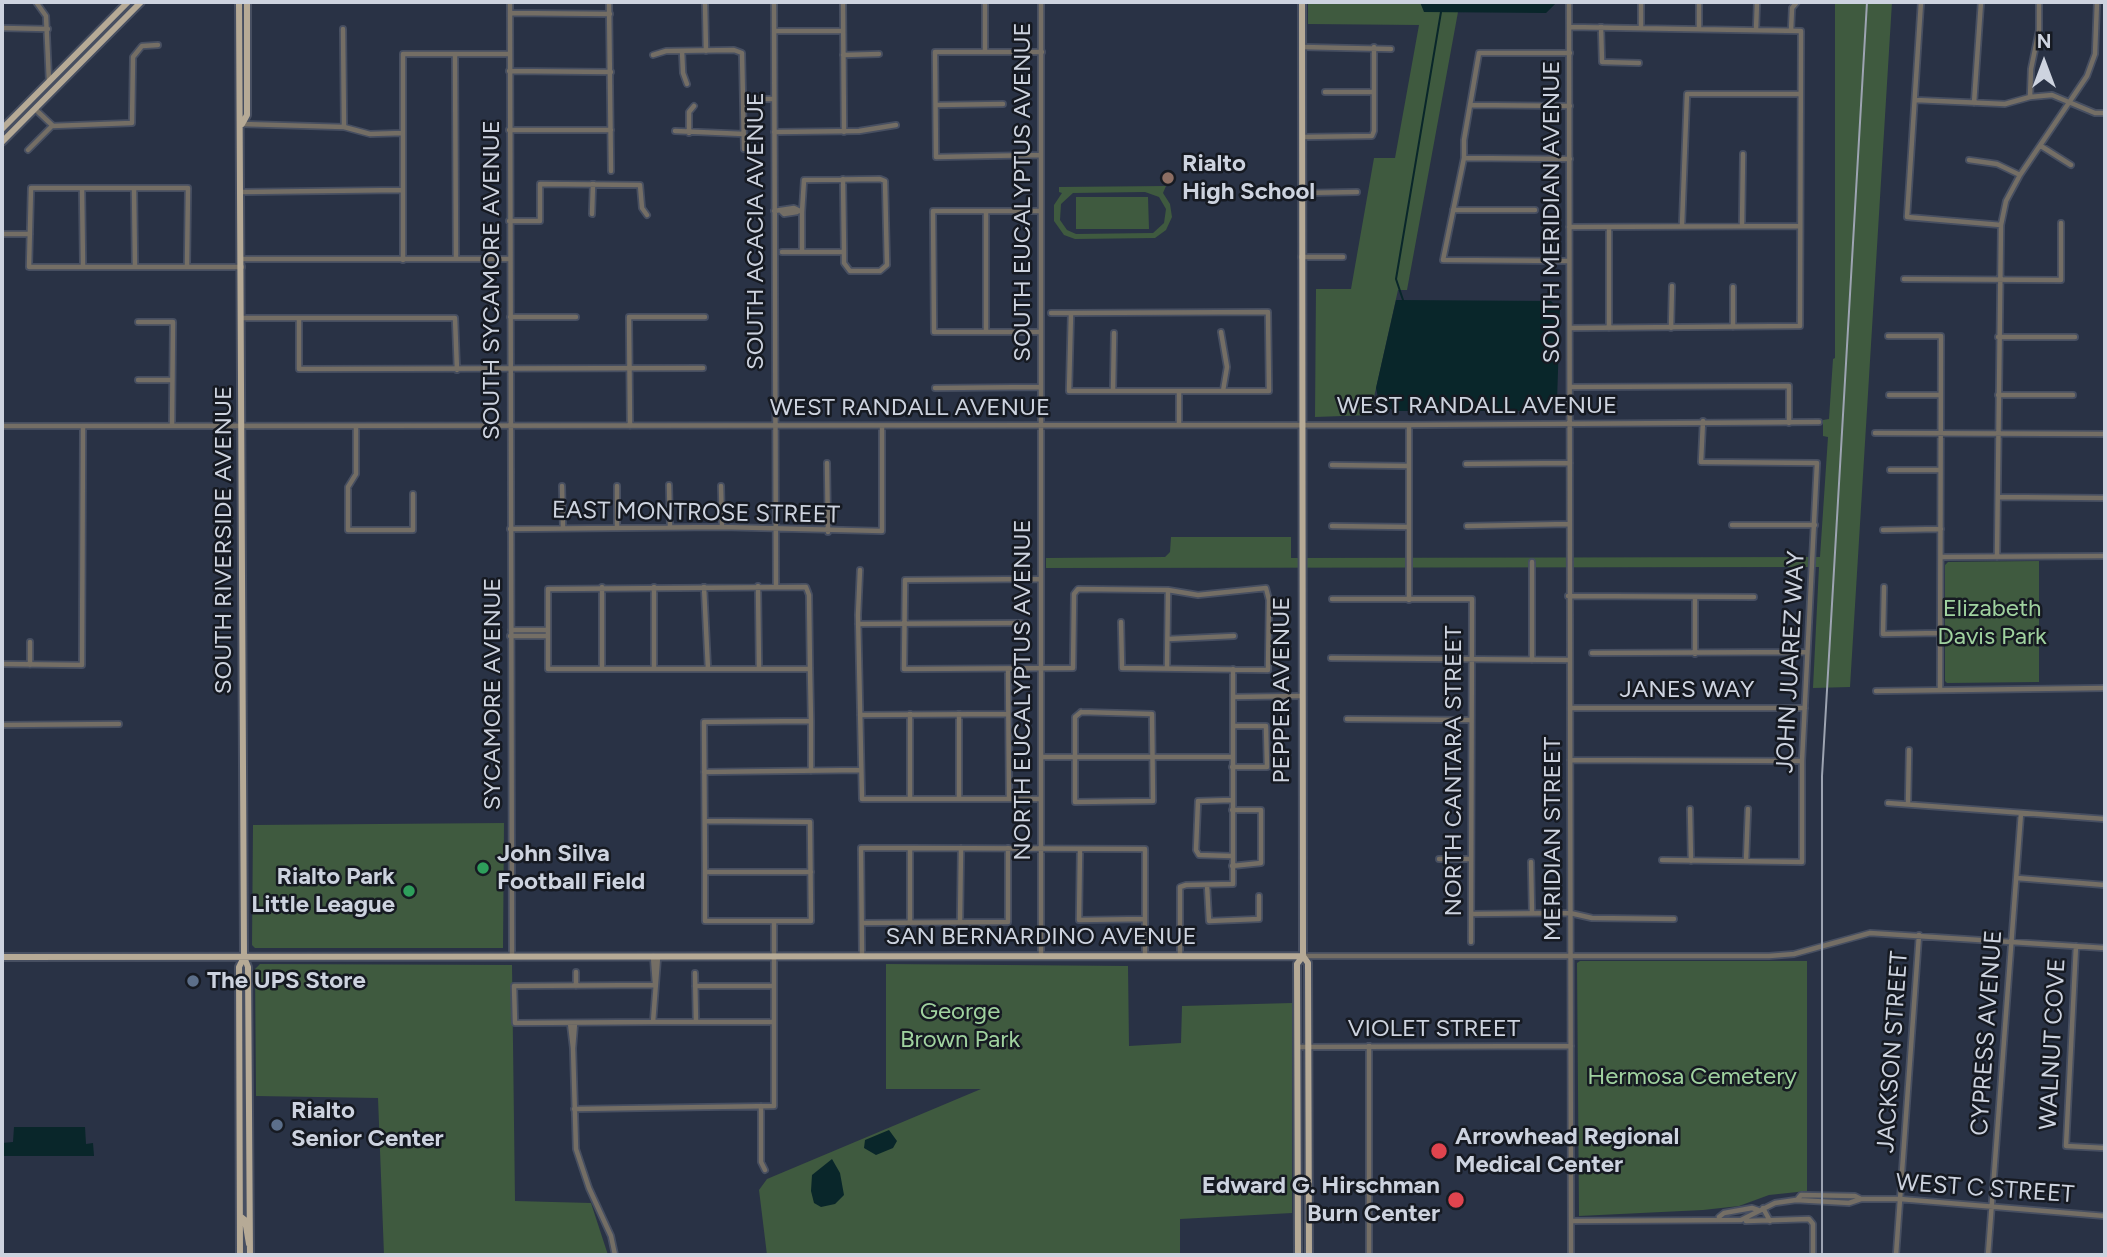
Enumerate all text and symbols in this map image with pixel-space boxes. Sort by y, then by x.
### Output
street label: SOUTH EUCALYPTUS AVENUE [1009,22,1037,362]
north arrow [2009,28,2079,98]
text: N [2037,30,2051,53]
street label: SOUTH MERIDIAN AVENUE [1538,61,1566,363]
street label: SOUTH ACACIA AVENUE [742,92,770,370]
street label: SOUTH SYCAMORE AVENUE [478,120,506,440]
place label: Rialto High School [1182,150,1315,206]
marker: Rialto High School [1160,170,1176,186]
street label: SOUTH RIVERSIDE AVENUE [210,386,238,694]
street label: WEST RANDALL AVENUE [1337,392,1617,420]
street label: WEST RANDALL AVENUE [770,394,1050,422]
street label: EAST MONTROSE STREET [552,496,840,530]
street label: NORTH EUCALYPTUS AVENUE [1009,519,1037,861]
street label: JOHN JUAREZ WAY [1771,550,1811,774]
street label: SYCAMORE AVENUE [479,578,507,810]
park label: Elizabeth Davis Park [1937,595,2047,651]
street label: PEPPER AVENUE [1268,597,1296,783]
street label: NORTH CANTARA STREET [1440,625,1468,917]
street label: JANES WAY [1620,676,1754,704]
street label: MERIDIAN STREET [1539,737,1567,941]
place label: John Silva Football Field [497,840,645,896]
marker: John Silva Football Field [475,860,491,876]
place label: Rialto Park Little League [251,863,395,919]
marker: Rialto Park Little League [401,883,417,899]
street label: SAN BERNARDINO AVENUE [885,923,1197,951]
street label: CYPRESS AVENUE [1965,929,2009,1137]
street label: JACKSON STREET [1872,950,1914,1154]
street label: WALNUT COVE [2034,957,2072,1131]
place label: The UPS Store [207,967,366,995]
marker: The UPS Store [185,973,201,989]
park label: George Brown Park [900,998,1020,1054]
street label: VIOLET STREET [1348,1015,1520,1043]
park label: Hermosa Cemetery [1587,1063,1797,1091]
place label: Rialto Senior Center [291,1097,444,1153]
marker: Rialto Senior Center [269,1117,285,1133]
place label: Arrowhead Regional Medical Center [1455,1123,1679,1179]
marker: Arrowhead Regional Medical Center [1429,1141,1449,1161]
street label: WEST C STREET [1895,1168,2075,1210]
place label: Edward G. Hirschman Burn Center [1202,1172,1440,1228]
marker: Edward G. Hirschman Burn Center [1446,1190,1466,1210]

